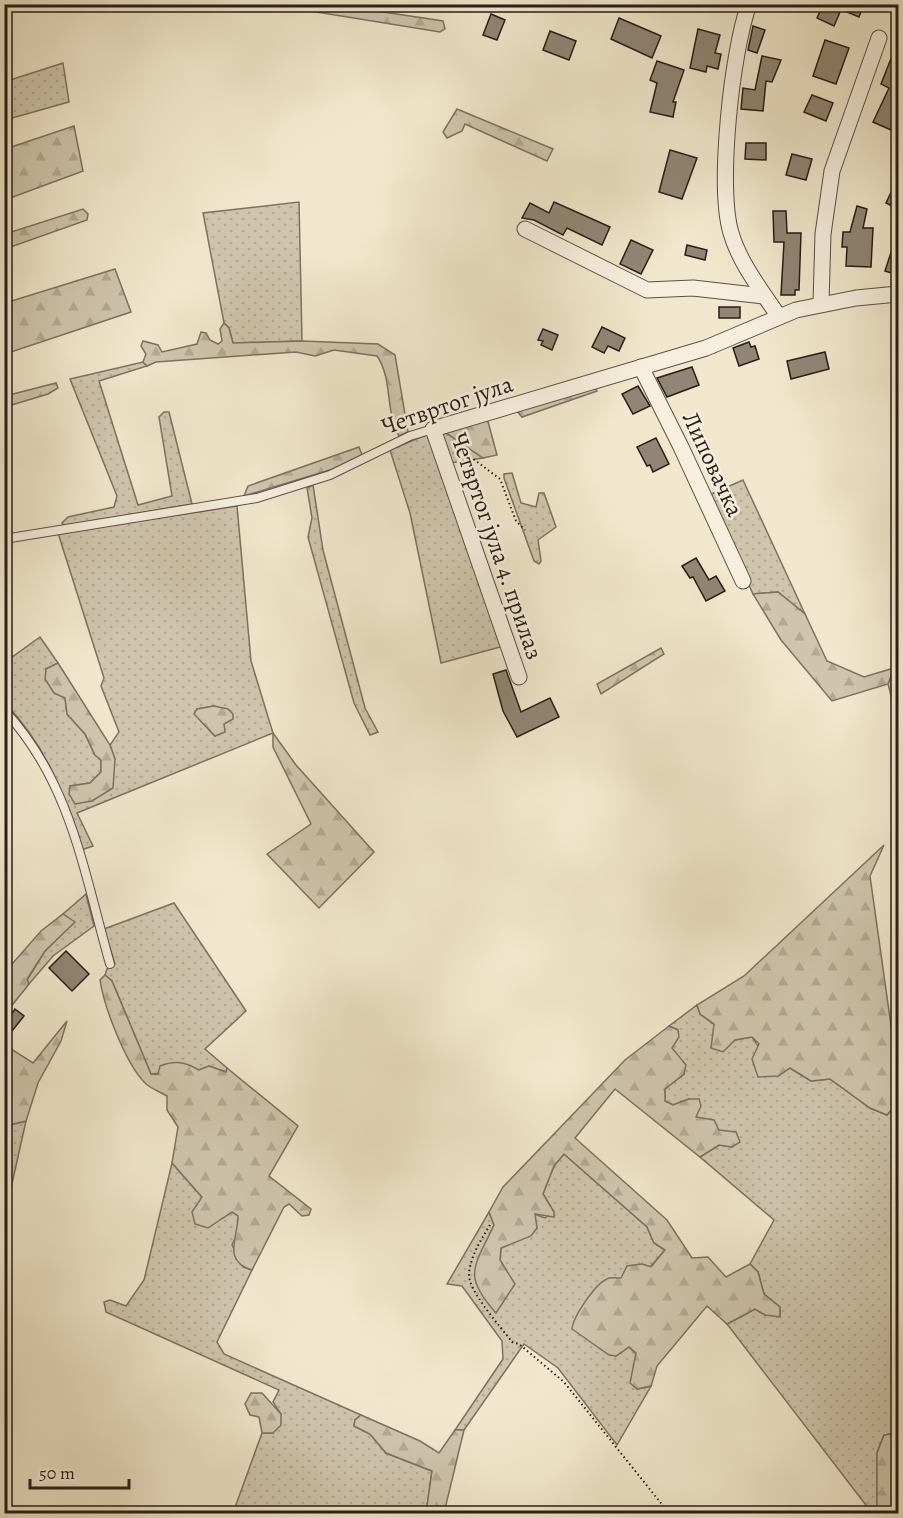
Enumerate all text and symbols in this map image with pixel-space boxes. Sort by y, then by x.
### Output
street label: Четвртог јула [377,368,517,442]
street label: Липовачка [675,406,751,522]
street label: Четвртог јула 4. прилаз [443,428,551,664]
scale bar [30,1452,129,1490]
text: 50 m [39,1461,75,1485]

